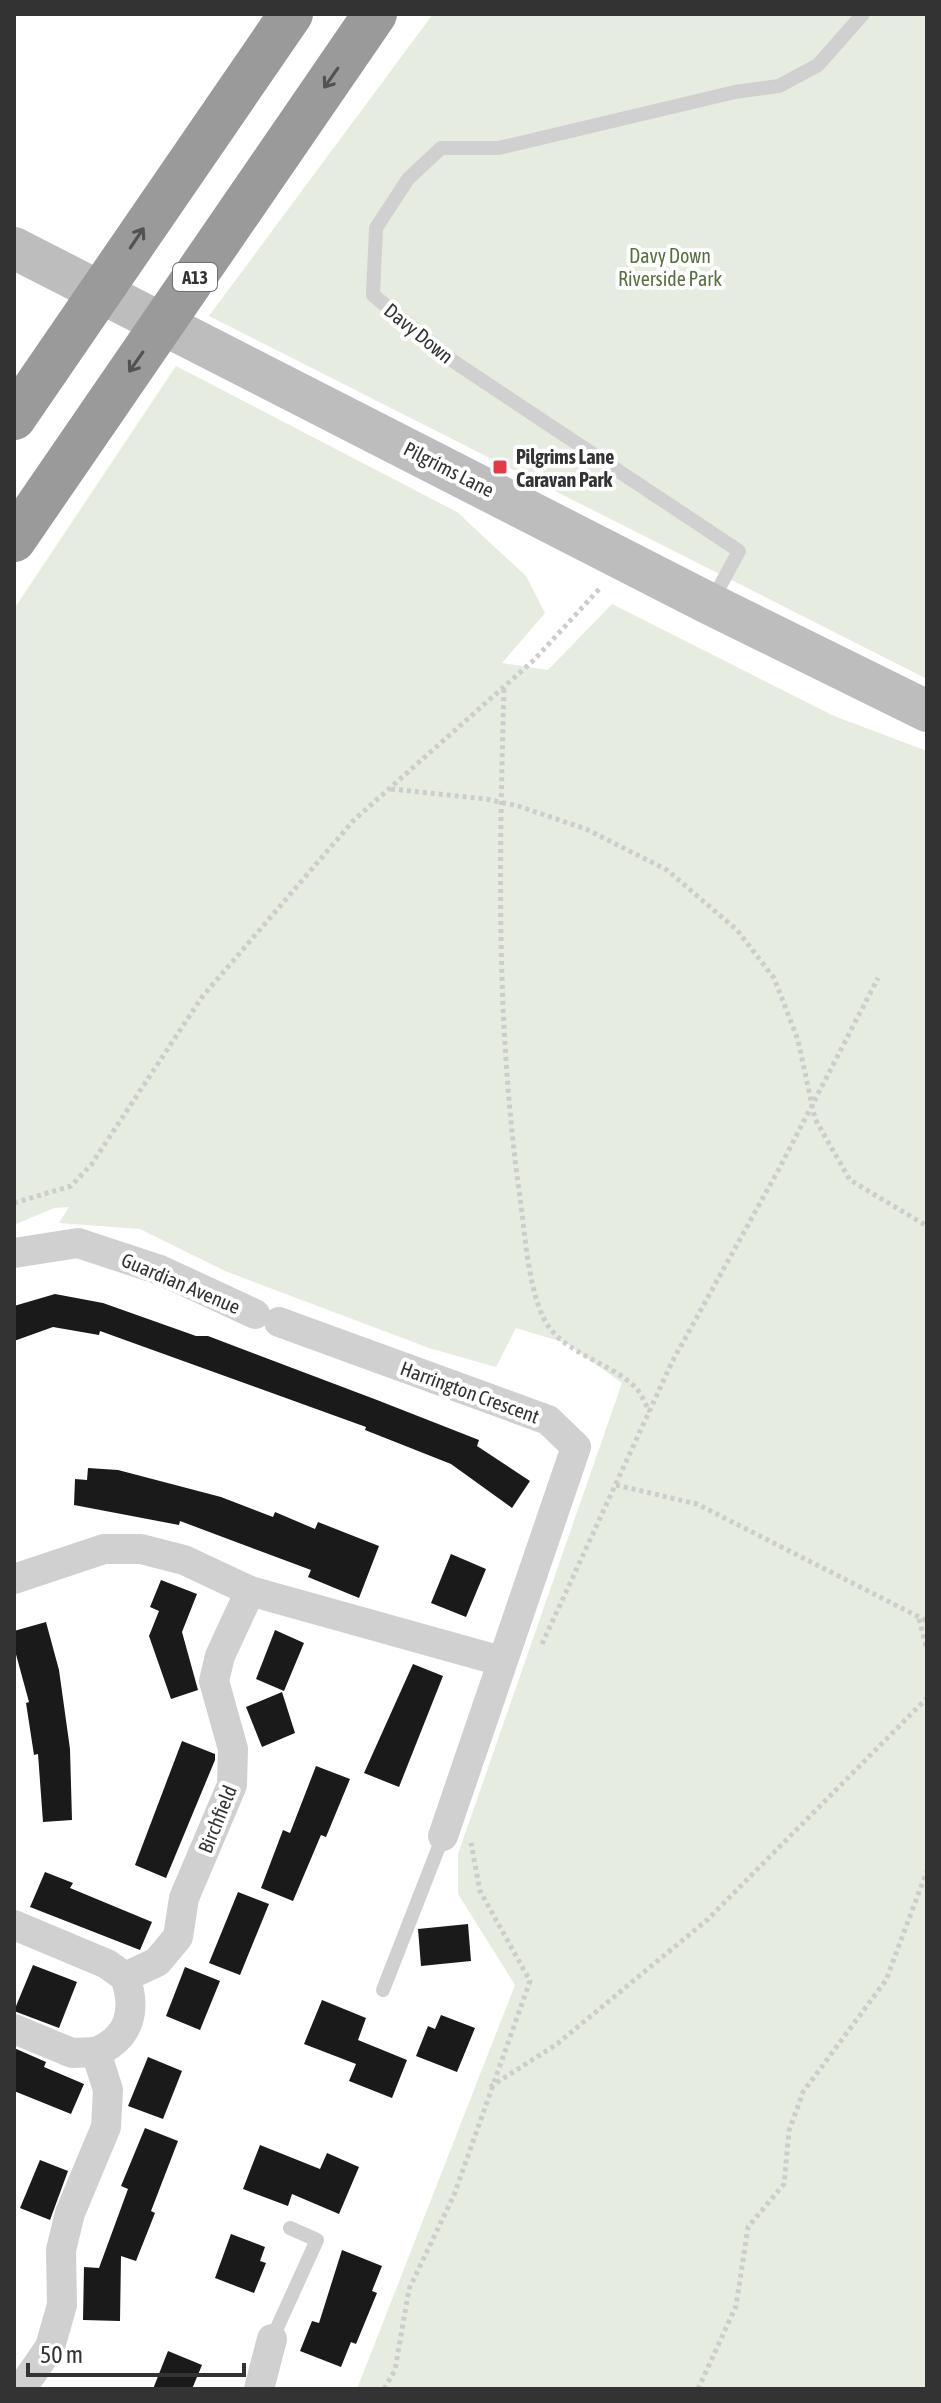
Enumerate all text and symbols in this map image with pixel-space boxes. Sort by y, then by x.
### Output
one-way arrow [323,67,339,89]
one-way arrow [129,228,145,250]
park label: Davy Down Riverside Park [618,244,722,290]
road number: A13 [173,263,217,291]
street label: Davy Down [380,298,458,368]
one-way arrow [128,350,144,372]
street label: Pilgrims Lane [400,436,498,502]
place label: Pilgrims Lane Caravan Park [516,445,614,491]
marker: Pilgrims Lane Caravan Park [491,458,509,476]
street label: Guardian Avenue [118,1248,244,1318]
street label: Harrington Crescent [397,1356,543,1428]
street label: Birchfield [193,1782,241,1856]
scale bar [28,2327,244,2377]
text: 50 m [40,2341,83,2368]

